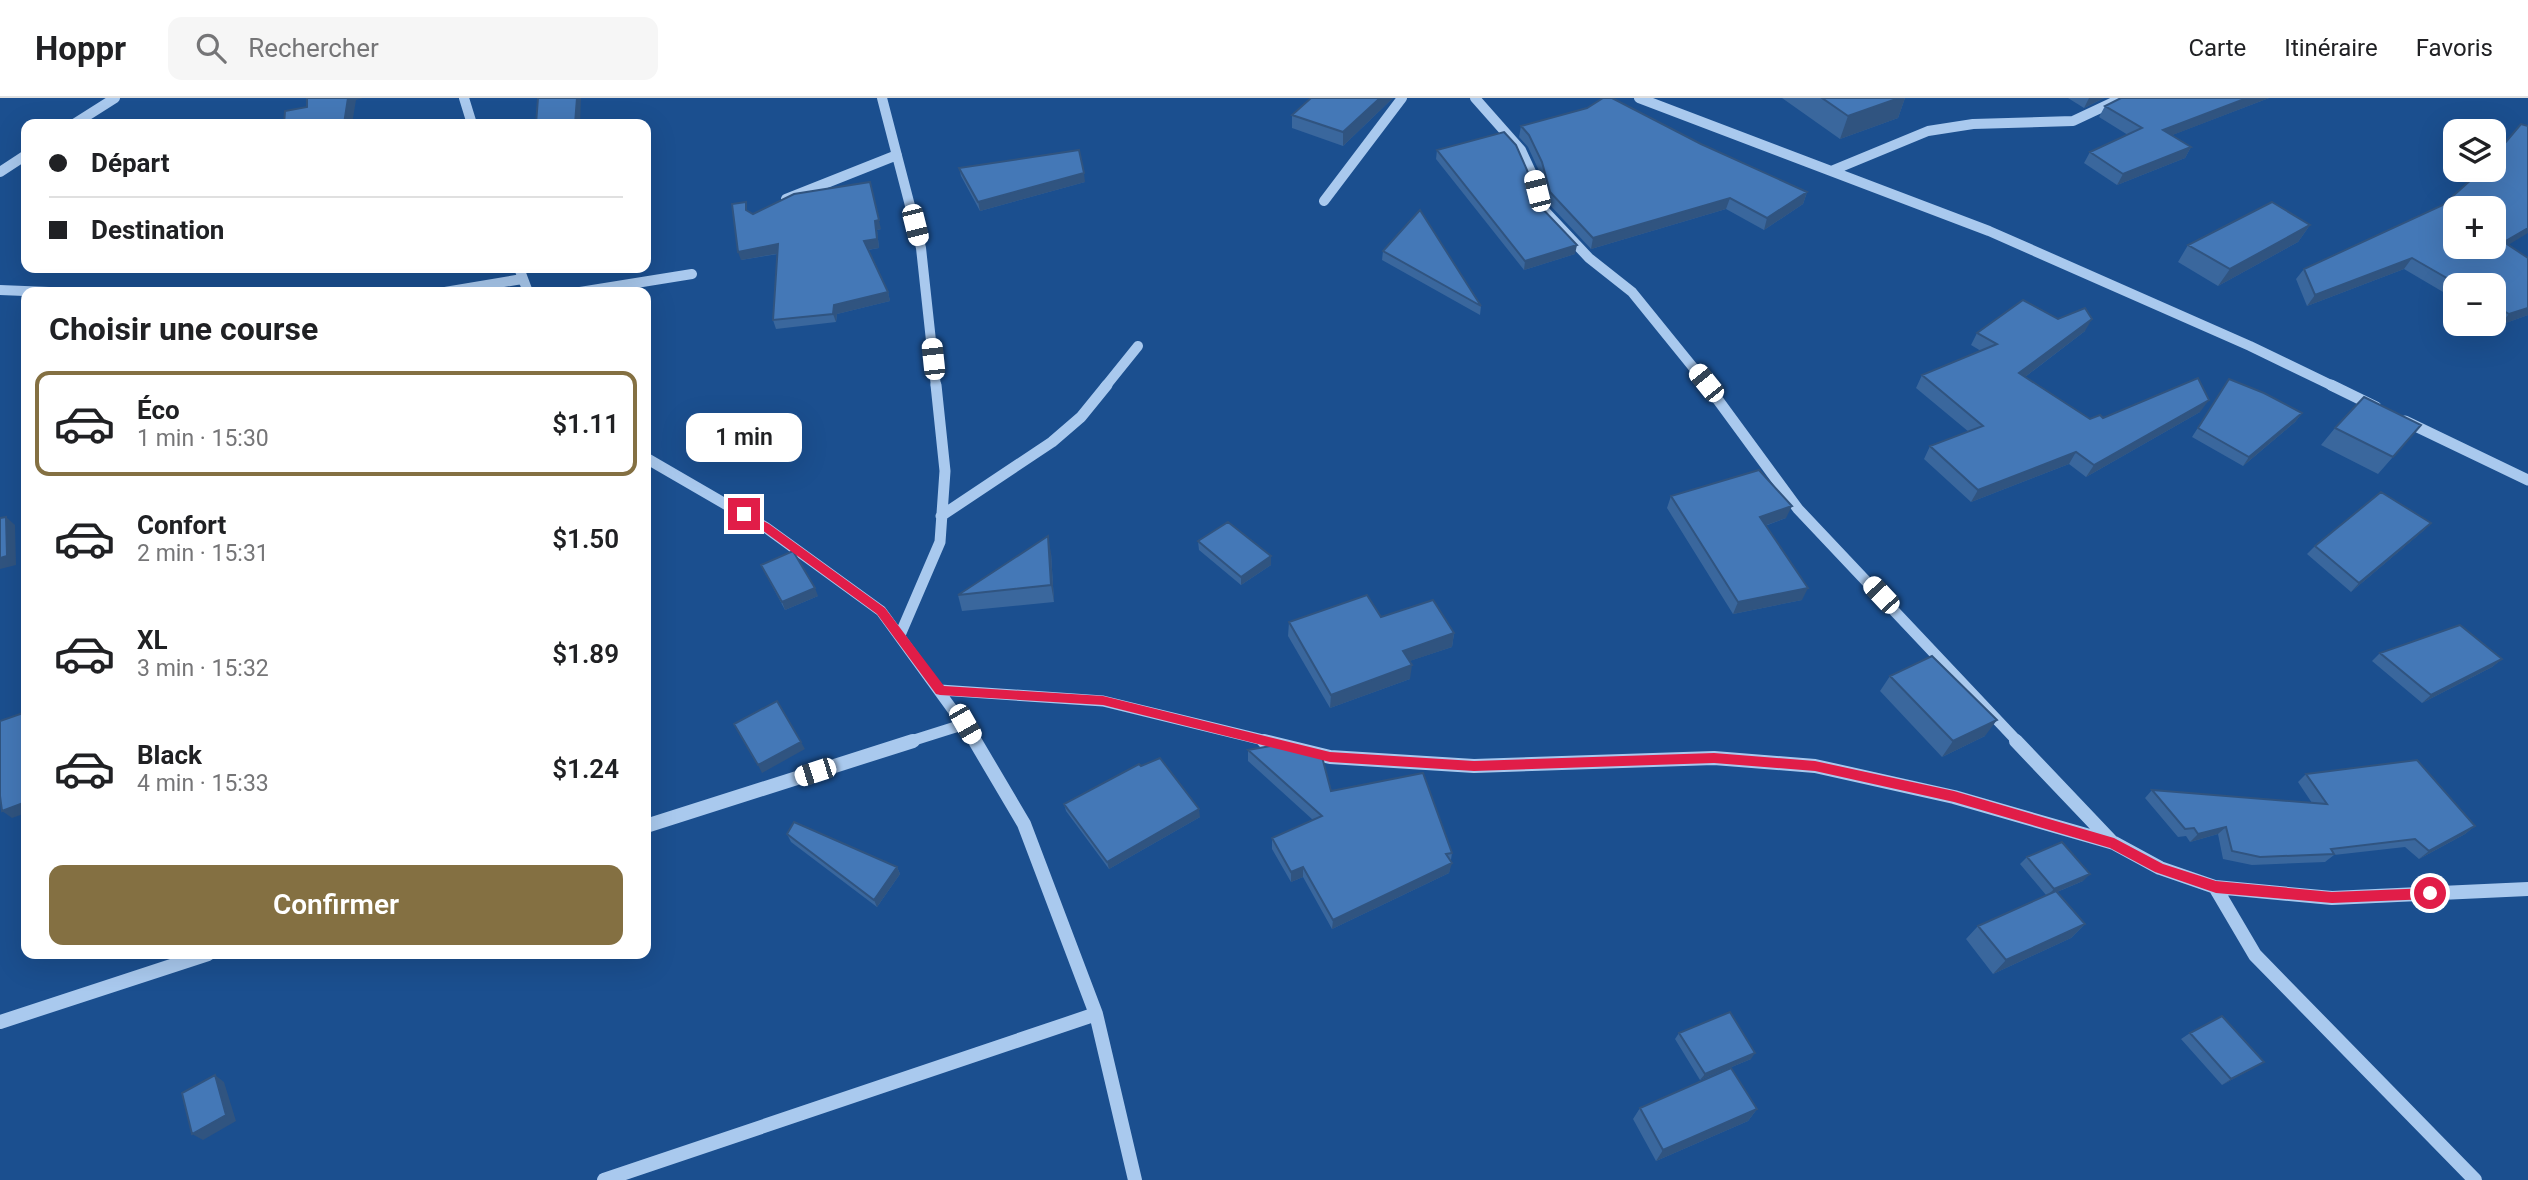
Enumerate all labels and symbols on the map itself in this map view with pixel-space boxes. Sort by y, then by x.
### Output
car [1522,168,1553,214]
car [900,202,931,248]
car [921,337,946,381]
car [1685,360,1728,406]
callout: 1 min [686,412,802,462]
route end [728,498,760,530]
car [1859,572,1904,618]
car [946,701,985,747]
car [792,756,839,788]
route start [2414,877,2446,909]

